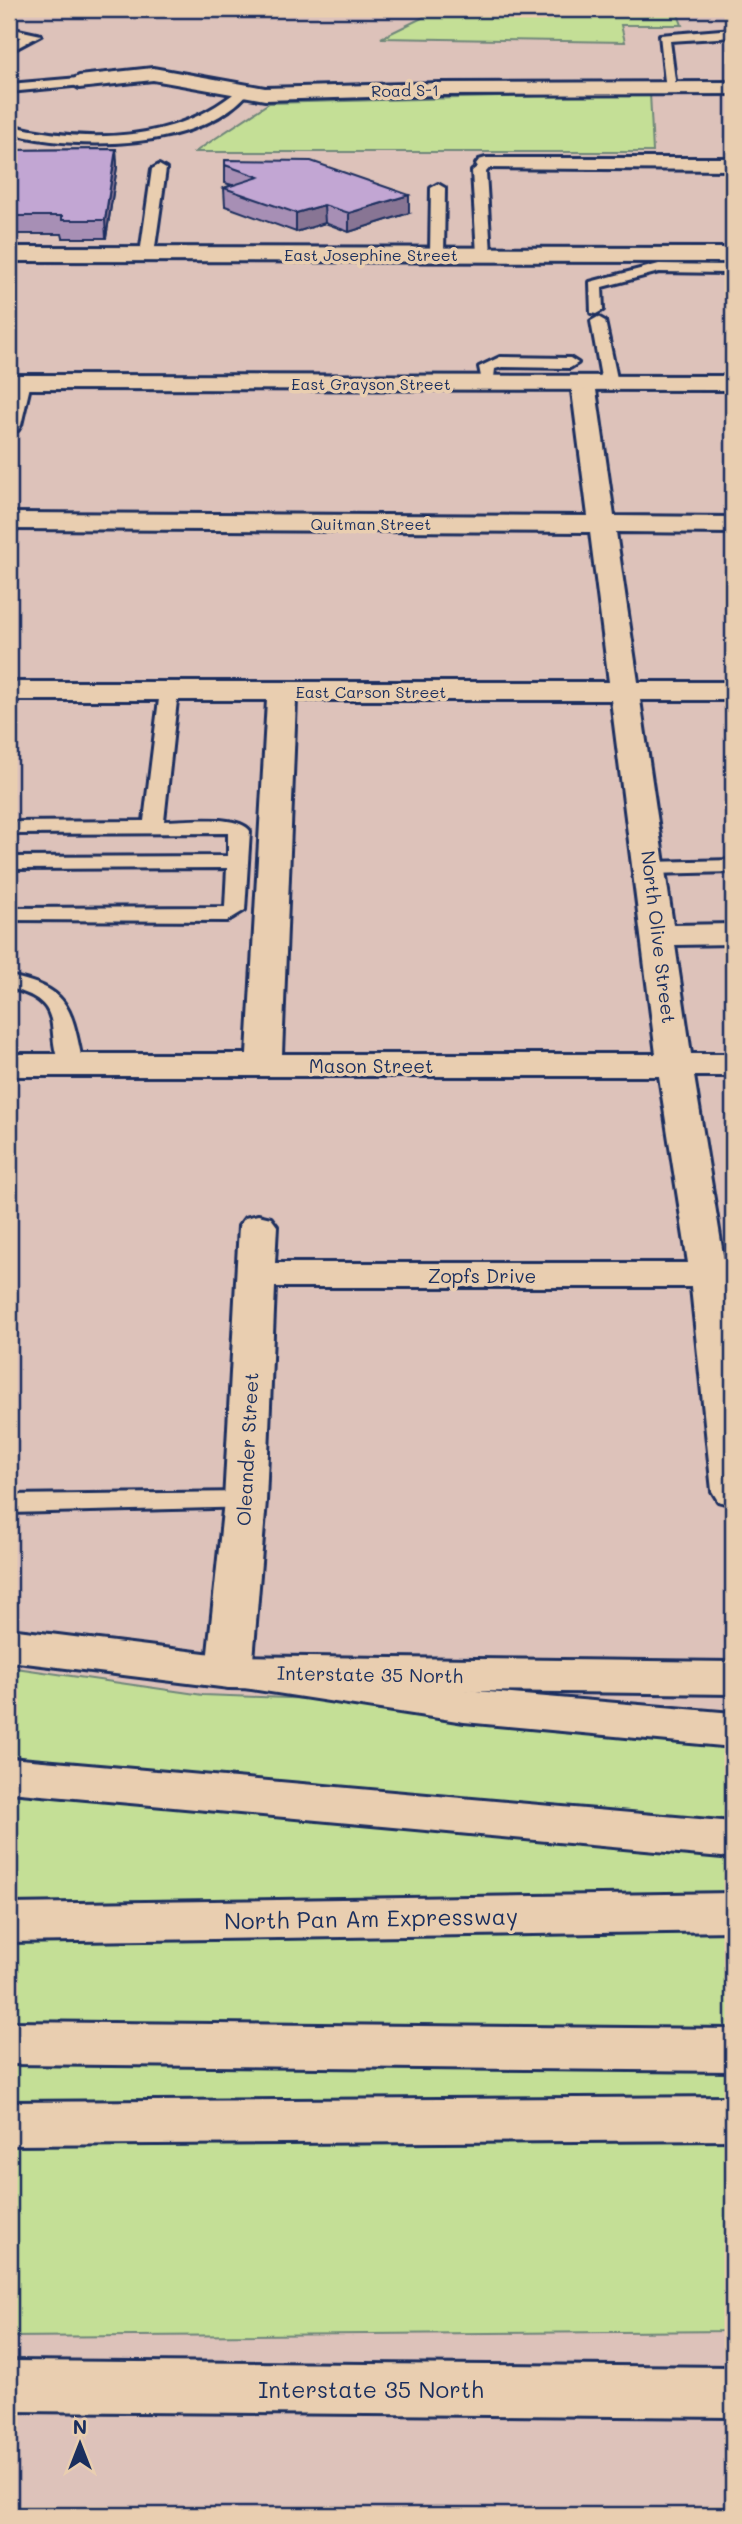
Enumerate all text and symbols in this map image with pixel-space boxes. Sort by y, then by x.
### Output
street label: Road S-1 [371,79,439,101]
street label: East Josephine Street [284,244,458,265]
street label: East Grayson Street [291,373,451,394]
street label: Quitman Street [311,513,431,534]
street label: East Carson Street [296,681,446,702]
street label: North Olive Street [636,849,682,1025]
street label: Mason Street [309,1053,433,1078]
street label: Zopfs Drive [428,1263,536,1288]
street label: Oleander Street [230,1372,264,1526]
street label: Interstate 35 North [277,1660,463,1688]
street label: North Pan Am Expressway [224,1900,518,1936]
street label: Interstate 35 North [258,2374,484,2404]
north arrow [46,2408,116,2478]
text: N [73,2414,87,2439]

